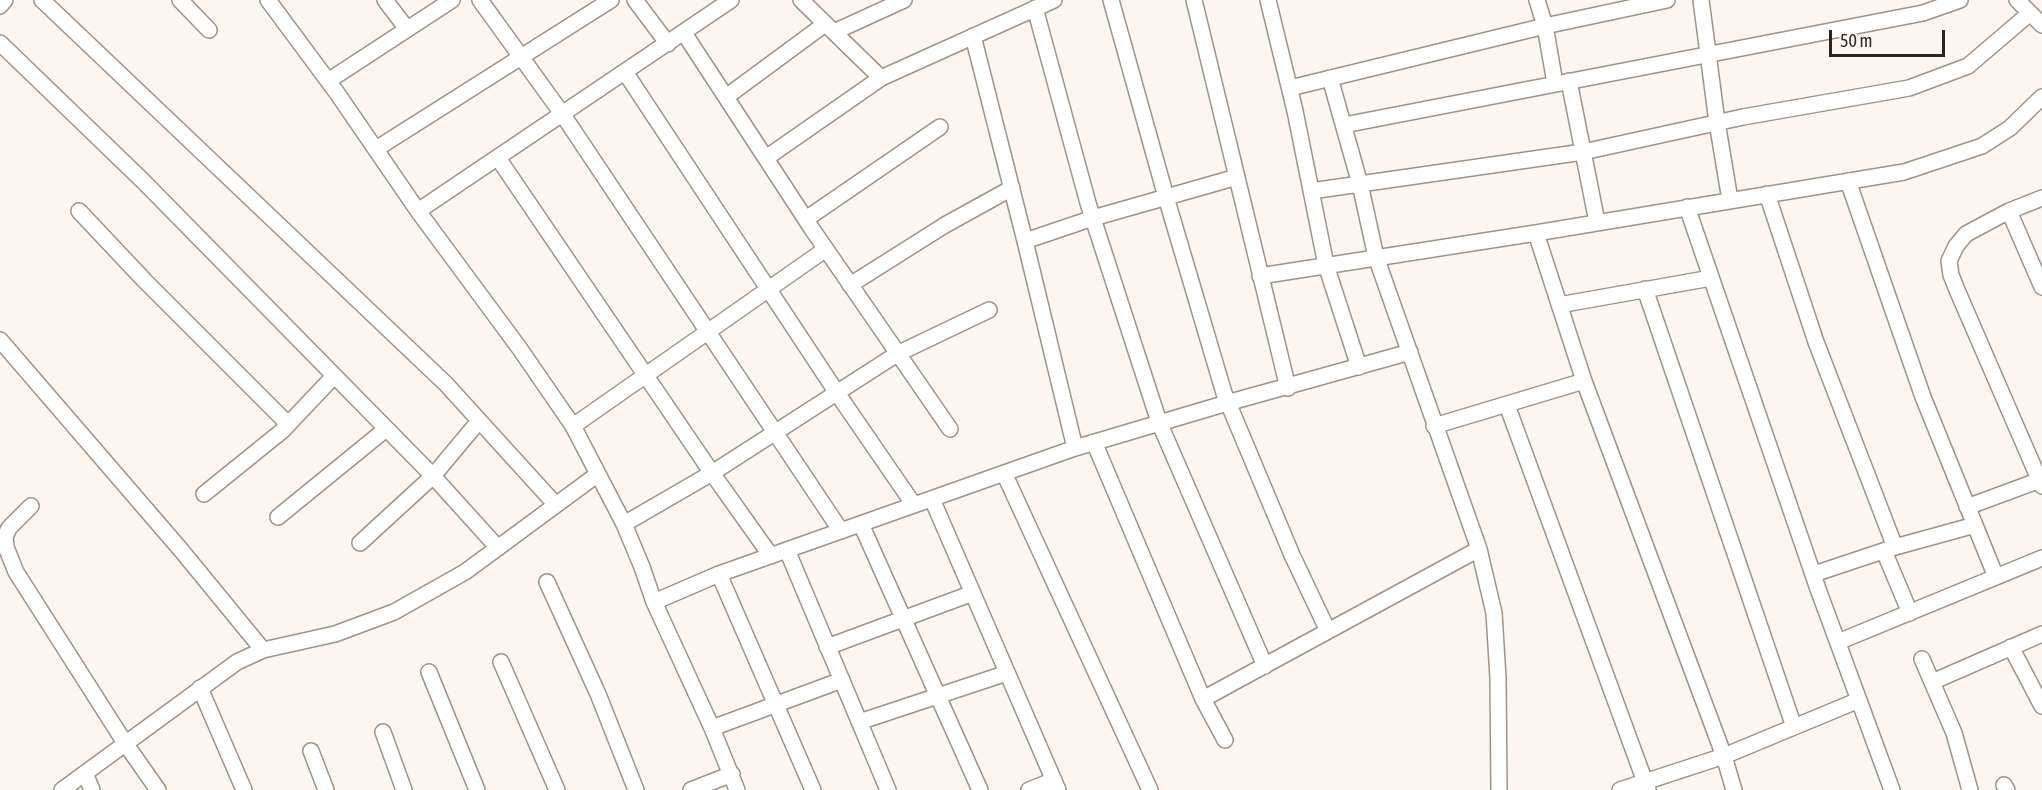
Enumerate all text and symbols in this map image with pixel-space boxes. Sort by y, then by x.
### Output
scale bar [1832,18,1948,56]
text: 50 m [1840,30,1872,51]

